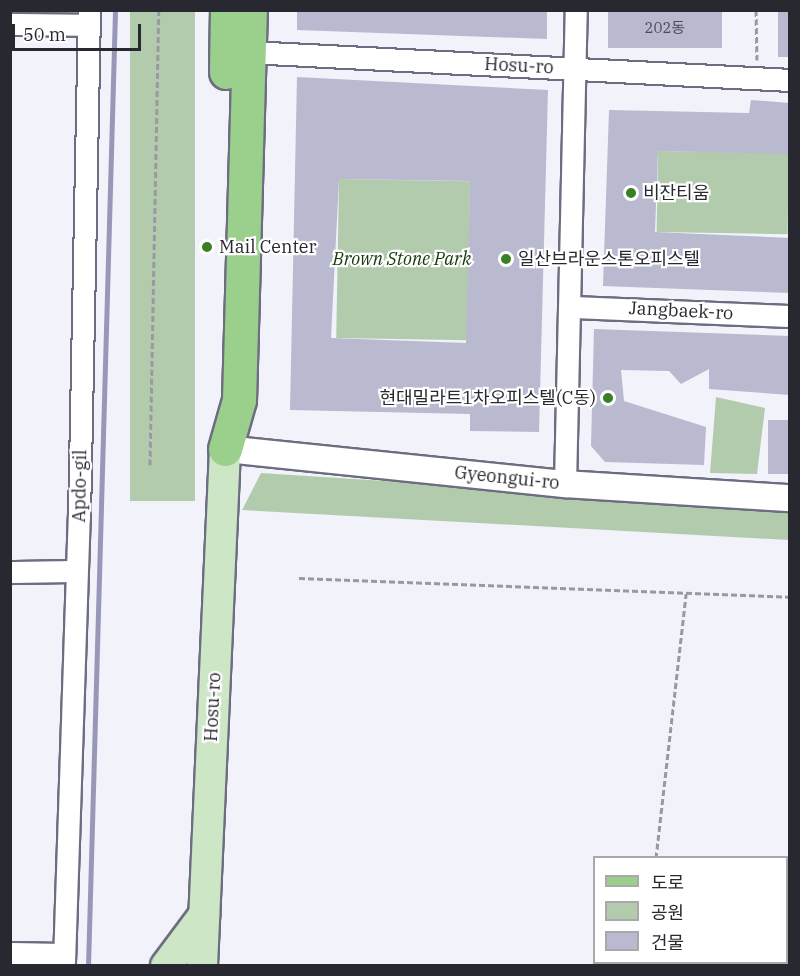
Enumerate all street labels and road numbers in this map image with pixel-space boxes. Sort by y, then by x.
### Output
street label: Hosu-ro [484,53,554,79]
street label: Jangbaek-ro [628,297,734,325]
street label: Apdo-gil [69,449,91,523]
street label: Gyeongui-ro [453,462,561,494]
street label: Hosu-ro [200,672,226,742]

